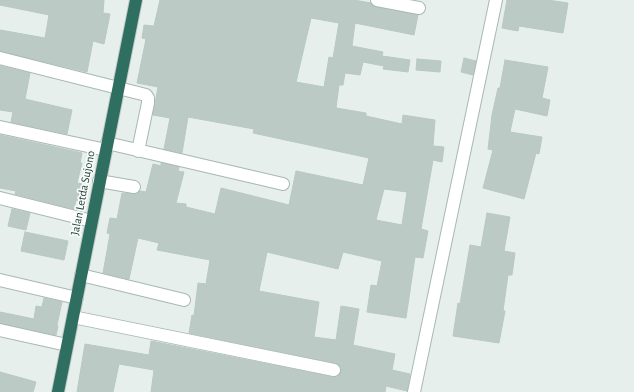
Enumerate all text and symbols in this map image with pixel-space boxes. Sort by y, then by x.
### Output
street label: Jalan Letda Sujono [68,149,98,237]

